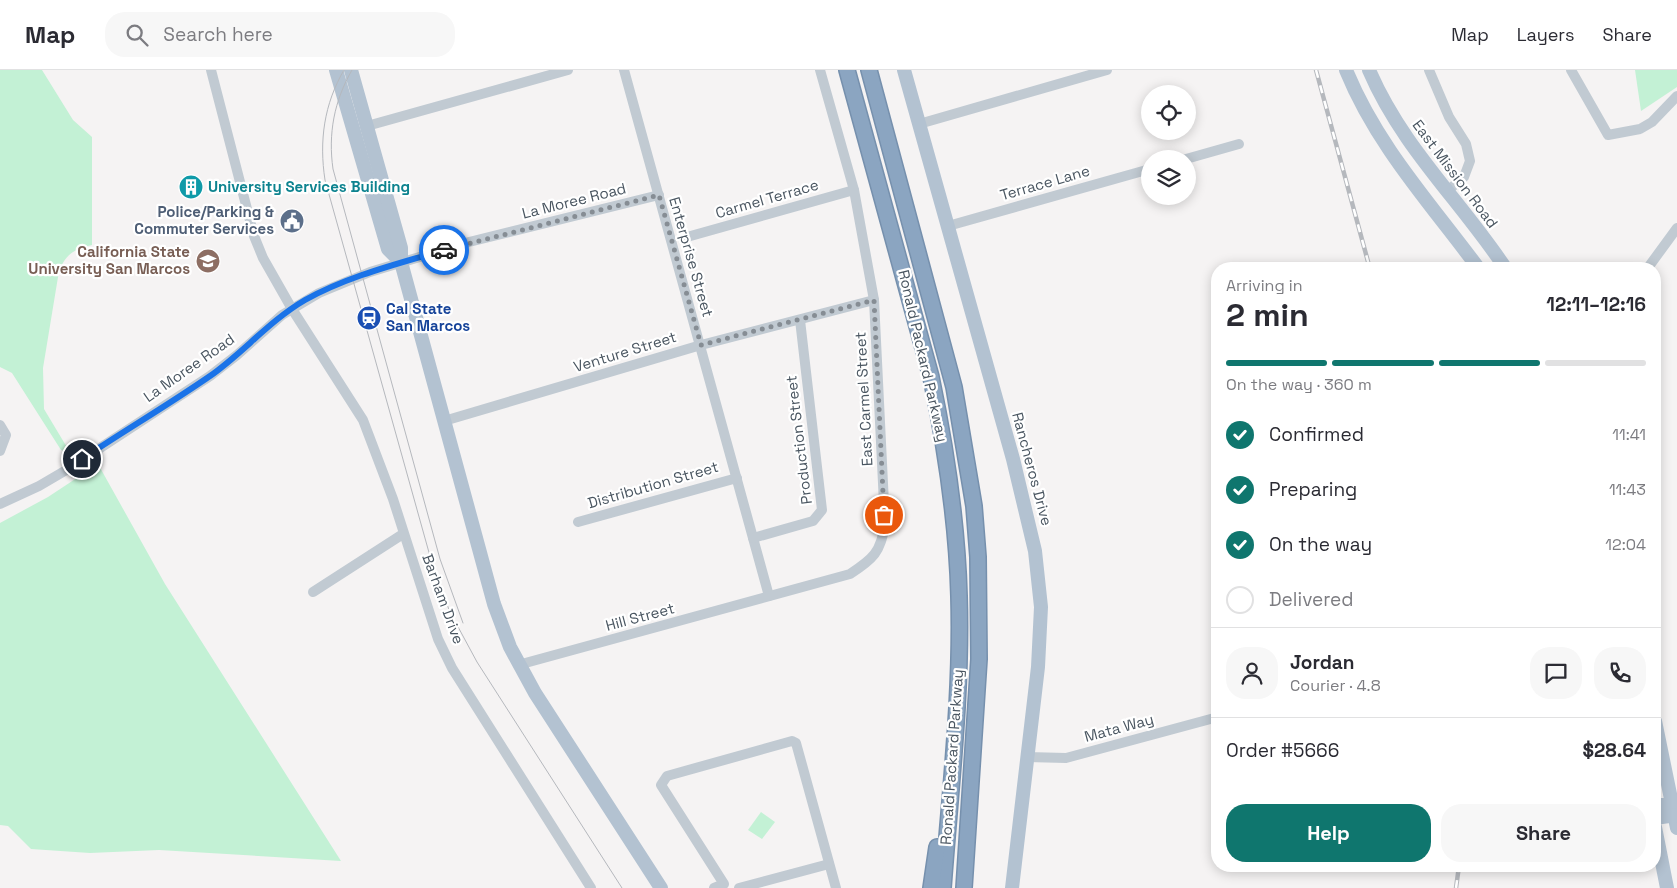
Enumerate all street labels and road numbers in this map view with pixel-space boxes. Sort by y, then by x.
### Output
street label: East Mission Road [1408,116,1502,232]
street label: Terrace Lane [998,161,1092,204]
street label: Carmel Terrace [713,175,821,222]
street label: La Moree Road [520,178,628,223]
street label: Enterprise Street [665,195,718,319]
street label: Ronald Packard Parkway [894,268,953,444]
street label: Venture Street [571,327,679,376]
street label: La Moree Road [140,329,238,406]
street label: East Carmel Street [850,331,877,467]
street label: Production Street [781,374,816,506]
street label: Rancheros Drive [1008,410,1057,528]
street label: Distribution Street [585,457,721,512]
street label: Barham Drive [418,551,469,647]
street label: Hill Street [603,598,676,635]
street label: Ronald Packard Parkway [936,668,967,845]
street label: Mata Way [1082,709,1156,746]

